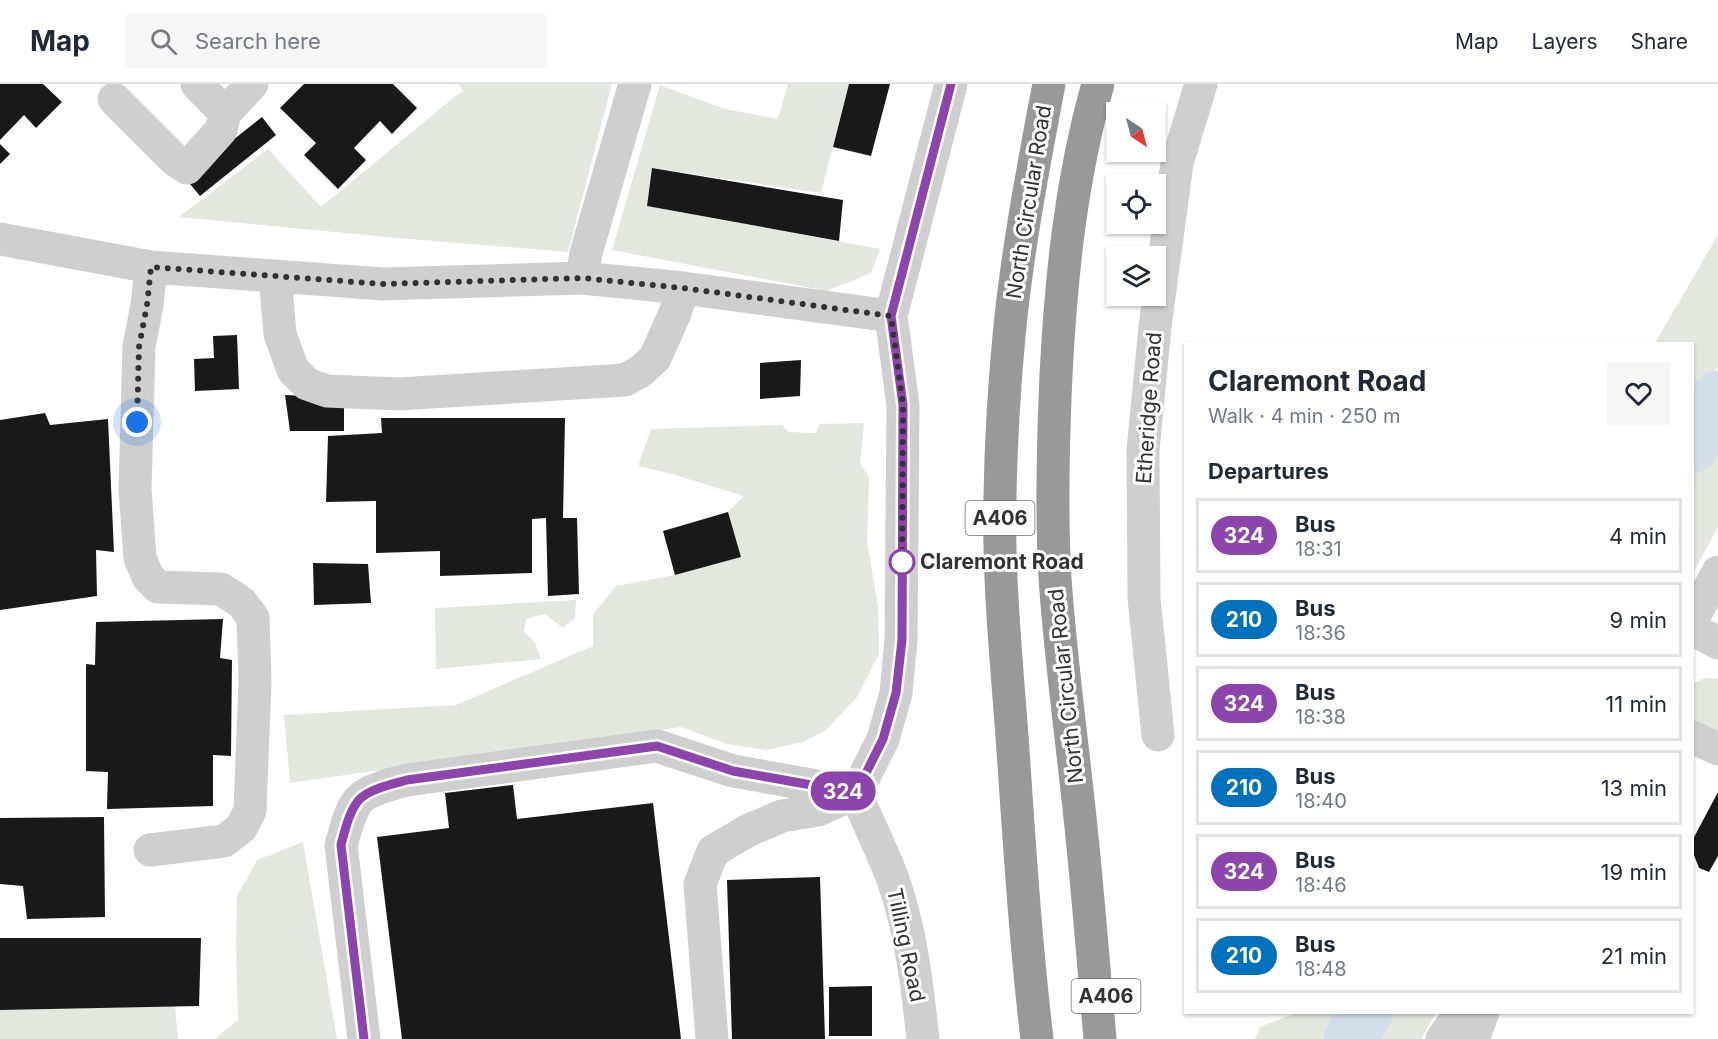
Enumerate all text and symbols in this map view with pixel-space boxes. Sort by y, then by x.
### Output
search box [126,14,546,68]
text: Map [30,24,90,58]
icon: search [147,25,180,58]
text: Search here [195,28,321,54]
text: Map [1455,29,1499,54]
text: Layers [1532,29,1598,54]
text: Share [1631,29,1688,54]
north arrow [1106,102,1166,162]
map controls [1106,102,1166,306]
street label: North Circular Road [1001,103,1056,300]
button: locate [1106,174,1166,234]
button: layers [1106,246,1166,306]
street label: Etheridge Road [1131,331,1166,485]
button: heart [1607,362,1670,425]
text: Claremont Road [1208,364,1426,398]
text: Walk · 4 min · 250 m [1208,404,1401,428]
your location [122,407,152,437]
text: Departures [1208,458,1329,484]
road number: A406 [966,501,1034,535]
text: Bus [1295,511,1336,537]
text: 324 [1224,523,1264,548]
text: 4 min [1609,523,1667,549]
text: 18:31 [1295,537,1342,561]
marker: Claremont Road [889,549,915,575]
place label: Claremont Road [920,549,1084,574]
street label: North Circular Road [1043,587,1088,785]
text: Bus [1295,595,1336,621]
text: 210 [1226,607,1262,632]
text: 9 min [1610,607,1667,633]
text: 18:36 [1295,621,1346,645]
text: Bus [1295,679,1336,705]
text: 324 [1224,691,1264,716]
text: 11 min [1605,691,1667,717]
text: 18:38 [1295,705,1346,729]
text: Bus [1295,763,1336,789]
line badge: 324 [808,772,878,810]
text: 210 [1226,775,1262,800]
text: 13 min [1601,775,1667,801]
text: 324 [823,779,863,804]
text: 18:40 [1295,789,1347,813]
text: Bus [1295,847,1336,873]
text: 324 [1224,859,1264,884]
text: 19 min [1601,859,1667,885]
text: 18:46 [1295,873,1347,897]
street label: Tilling Road [882,886,931,1004]
text: Bus [1295,931,1336,957]
text: 210 [1226,943,1262,968]
text: 21 min [1601,943,1667,969]
text: 18:48 [1295,957,1347,981]
road number: A406 [1072,979,1140,1013]

